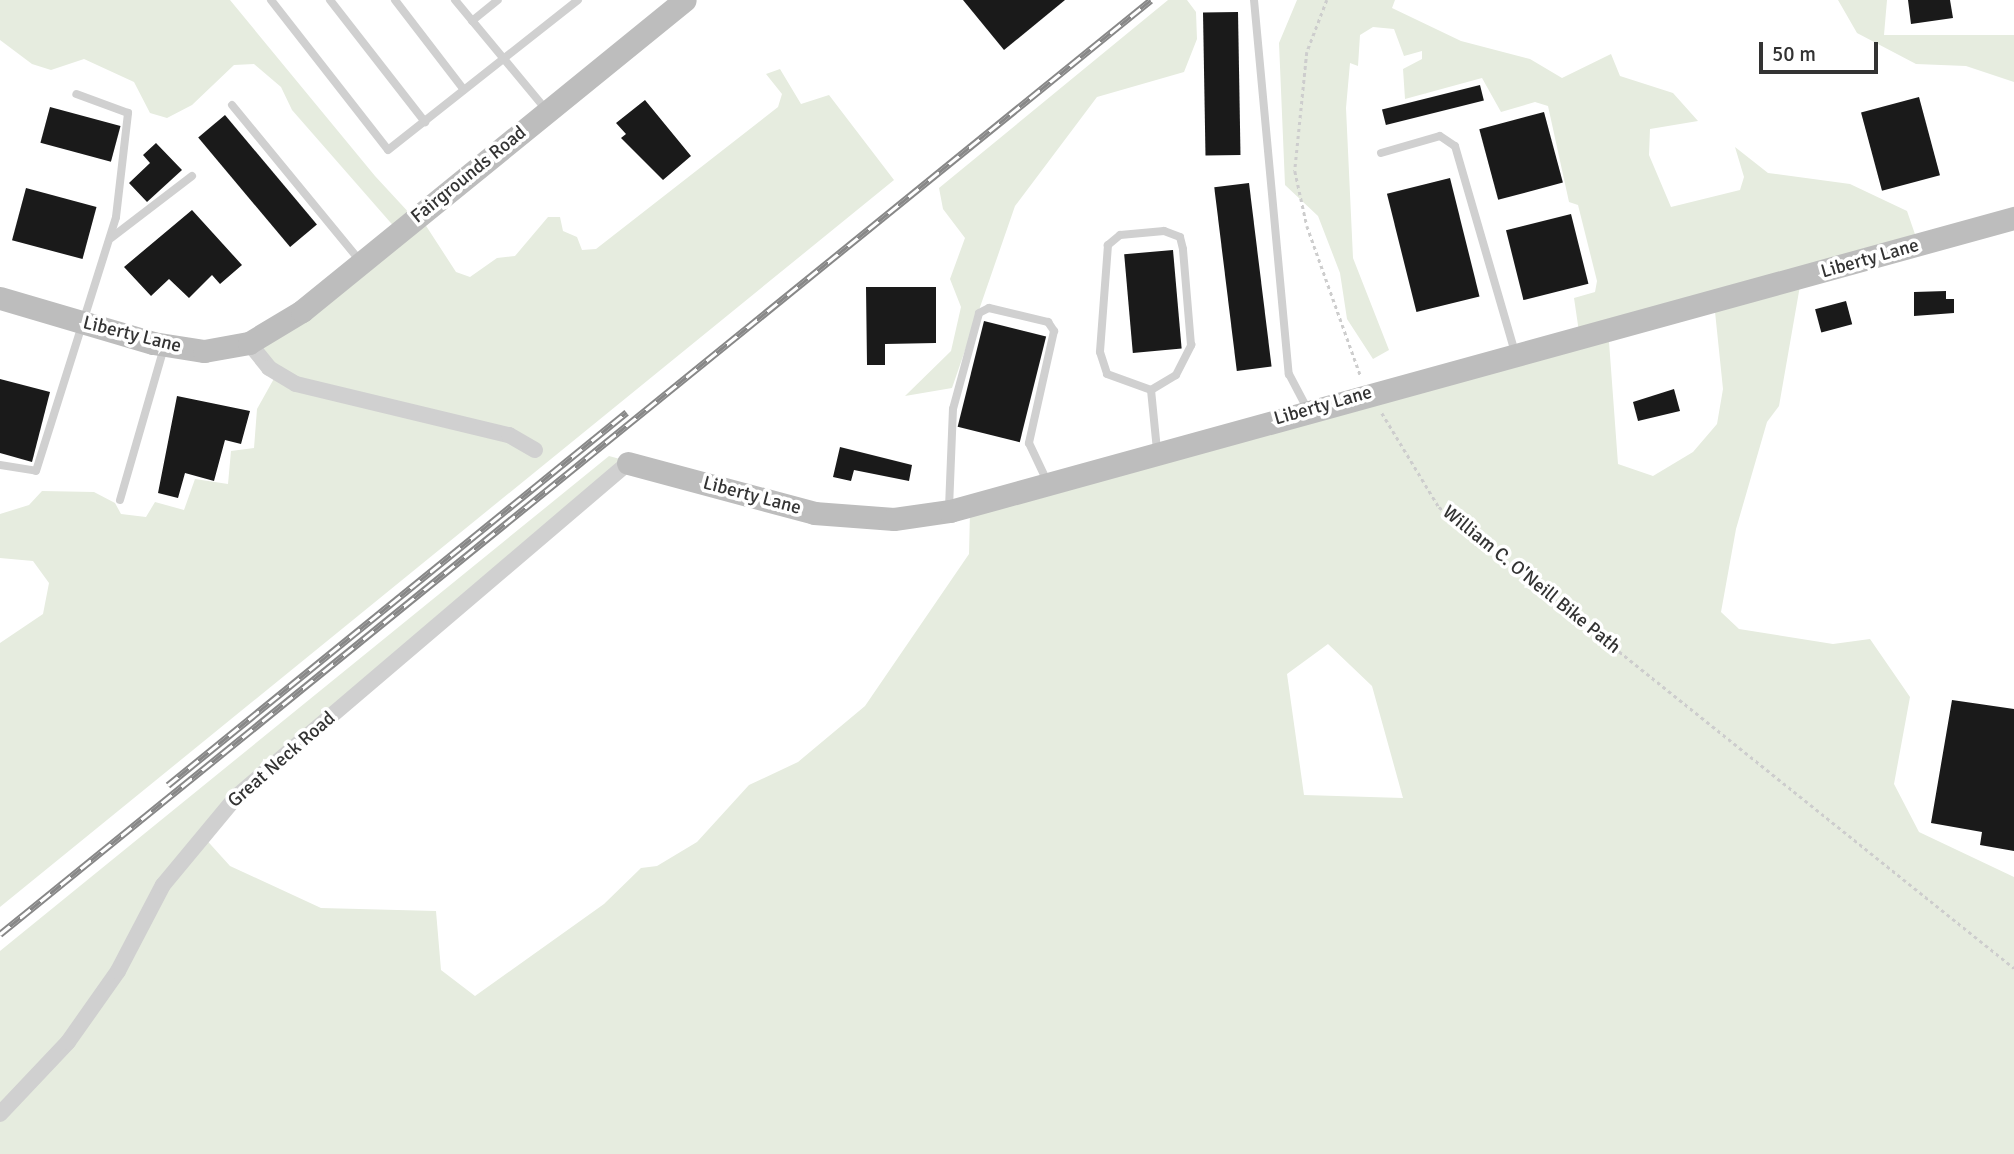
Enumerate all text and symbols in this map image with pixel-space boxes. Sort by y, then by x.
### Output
scale bar [1762,28,1881,72]
text: 50 m [1772,41,1816,67]
street label: Fairgrounds Road [407,122,531,228]
street label: Liberty Lane [1818,234,1922,284]
street label: Liberty Lane [80,312,184,358]
street label: Liberty Lane [1271,381,1375,431]
street label: Liberty Lane [700,472,804,520]
street label: William C. O'Neill Bike Path [1437,501,1625,659]
street label: Great Neck Road [224,707,340,813]

